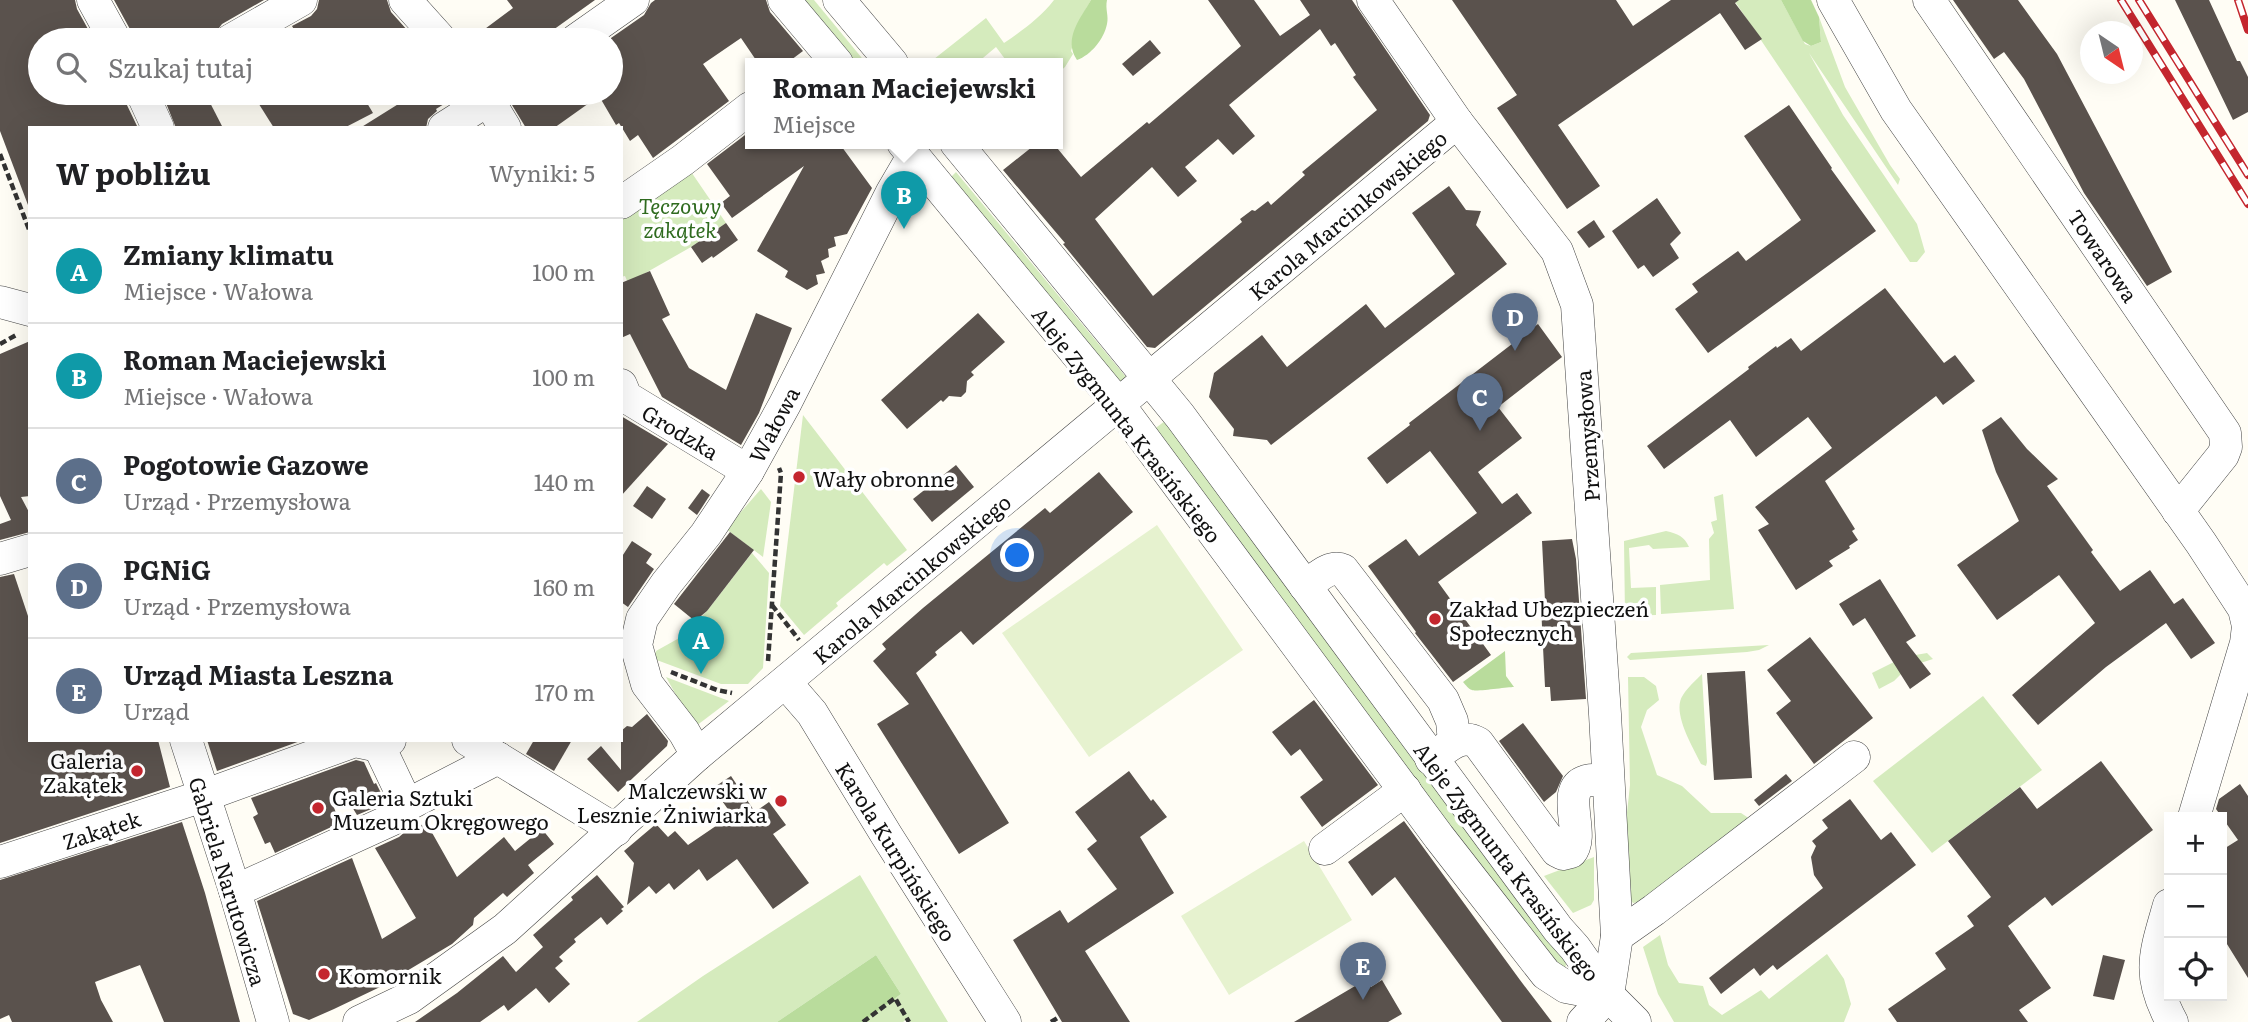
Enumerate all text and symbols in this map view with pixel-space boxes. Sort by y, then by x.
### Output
north arrow [2080,21,2143,84]
search box [28,28,623,105]
text: Szukaj tutaj [108,47,253,86]
icon: search [52,48,90,86]
popup [745,58,1063,149]
text: Roman Maciejewski [772,67,1036,106]
text: Miejsce [772,106,855,140]
street label: Karola Marcinkowskiego [1241,122,1453,306]
text: W pobliżu [56,150,211,194]
text: Wyniki: 5 [489,155,595,189]
pin: B [881,171,927,229]
park label: Tęczowy zakątek [639,189,721,244]
street label: Towarowa [2061,202,2147,308]
text: Zmiany klimatu [123,234,334,273]
text: A [70,254,88,288]
text: 100 m [532,254,595,288]
text: Miejsce · Wałowa [123,273,313,307]
pin: D [1492,293,1538,351]
street label: Aleje Zygmunta Krasińskiego [1026,299,1230,549]
text: Roman Maciejewski [123,339,387,378]
text: B [71,359,87,393]
text: 100 m [532,359,595,393]
street label: Przemysłowa [1566,368,1606,503]
pin: C [1457,373,1503,431]
text: Miejsce · Wałowa [123,378,313,412]
street label: Wałowa [740,380,806,468]
street label: Grodzka [637,396,726,467]
text: Pogotowie Gazowe [123,444,369,483]
place label: Wały obronne [813,462,955,493]
text: C [71,464,87,498]
text: 140 m [534,464,595,498]
marker: Wały obronne [791,469,807,485]
text: Urząd · Przemysłowa [123,483,351,517]
street label: Karola Marcinkowskiego [805,486,1017,670]
your location [1000,538,1034,572]
text: PGNiG [123,549,211,588]
text: D [70,569,88,603]
text: 160 m [533,569,595,603]
text: Urząd · Przemysłowa [123,588,351,622]
place label: Zakład Ubezpieczeń Społecznych [1449,592,1649,647]
marker: Zakład Ubezpieczeń Społecznych [1427,611,1443,627]
pin: A [678,616,724,674]
text: Urząd Miasta Leszna [123,654,393,693]
text: E [71,674,87,708]
text: 170 m [534,674,595,708]
text: Urząd [123,693,190,727]
street label: Aleje Zygmunta Krasińskiego [1408,735,1608,987]
place label: Galeria Zakątek [43,744,124,799]
street label: Karola Kurpińskiego [829,755,965,947]
marker: Galeria Zakątek [129,763,145,779]
street label: Gabriela Narutowicza [182,773,276,990]
place label: Malczewski w Lesznie. Żniwiarka [577,774,768,829]
place label: Galeria Sztuki Muzeum Okręgowego [332,781,549,836]
marker: Malczewski w Lesznie. Żniwiarka [773,793,789,809]
marker: Galeria Sztuki Muzeum Okręgowego [310,800,326,816]
street label: Zakątek [58,802,144,856]
map controls [2164,812,2227,1001]
button: + [2164,812,2227,875]
button: − [2164,875,2227,938]
button: locate [2164,938,2227,1001]
pin: E [1340,942,1386,1000]
place label: Komornik [338,959,442,990]
marker: Komornik [316,966,332,982]

